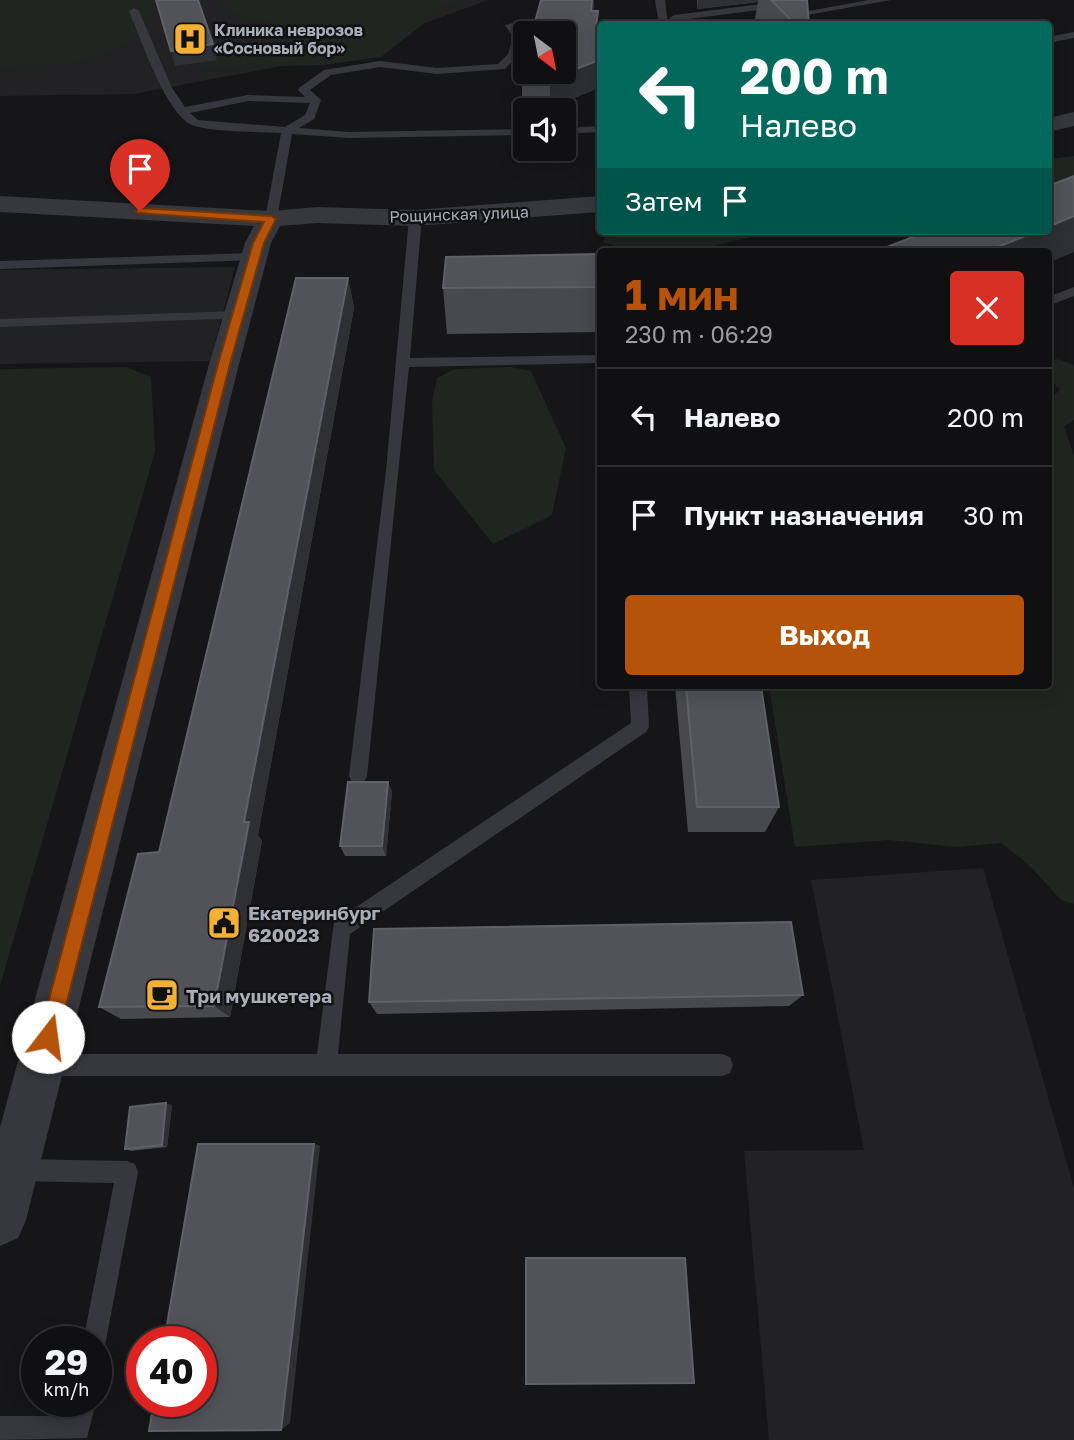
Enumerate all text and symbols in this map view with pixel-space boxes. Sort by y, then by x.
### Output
hospital icon: Клиника неврозов «Сосновый бор» [171,20,209,58]
place label: Клиника неврозов «Сосновый бор» [214,20,363,58]
north arrow [513,21,576,84]
map controls [513,21,576,161]
text: 200 m [740,46,889,105]
icon: left [625,49,716,140]
button: sound [513,98,576,161]
text: Налево [740,106,857,144]
pin [110,139,170,211]
icon: arrive [121,150,159,188]
icon: arrive [716,182,754,220]
text: Затем [625,186,702,217]
street label: Рощинская улица [389,202,529,226]
text: 1 мин [625,269,739,319]
button: close [950,271,1024,345]
text: 230 m · 06:29 [625,320,773,348]
icon: left [625,398,663,436]
text: Налево [684,402,780,433]
text: 200 m [947,402,1024,433]
icon: arrive [625,496,663,534]
text: Пункт назначения [684,500,924,531]
text: 30 m [963,500,1024,531]
button: Выход [625,595,1024,675]
place label: Екатеринбург 620023 [248,901,380,946]
public building icon: Екатеринбург 620023 [205,904,243,942]
cafe icon: Три мушкетера [143,976,181,1014]
place label: Три мушкетера [186,984,332,1007]
position arrow [11,1000,85,1074]
speed limit sign: 40 [126,1326,217,1417]
text: 29 [45,1341,88,1383]
text: km/h [44,1378,89,1400]

